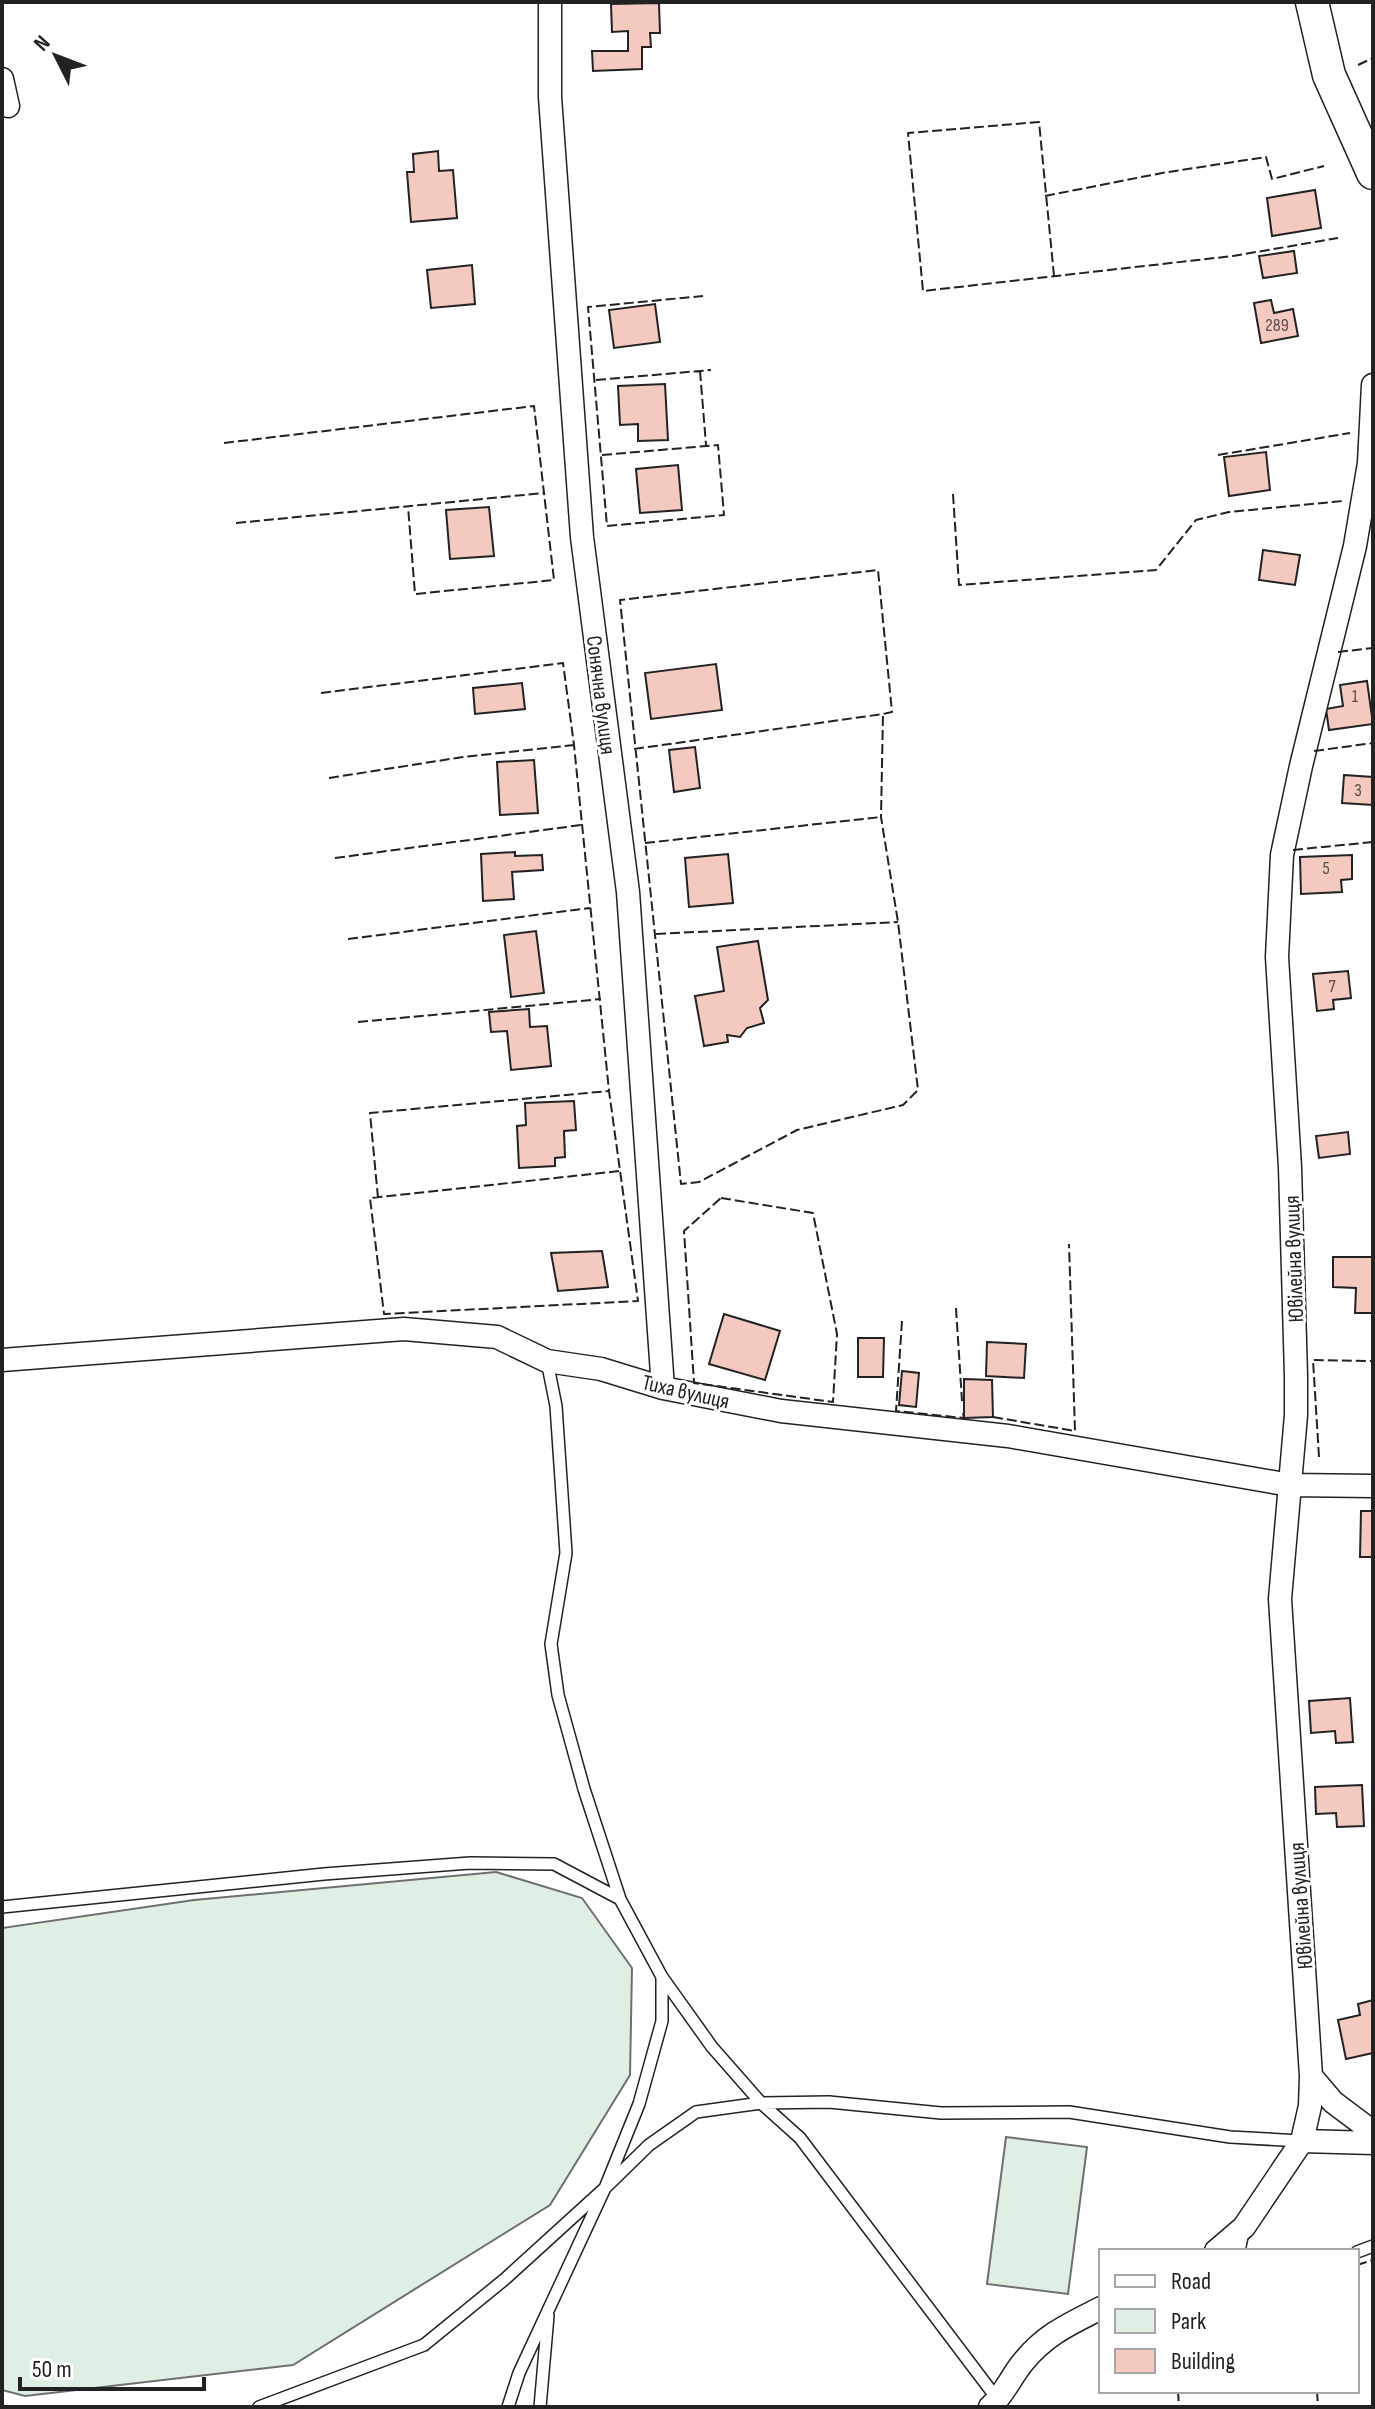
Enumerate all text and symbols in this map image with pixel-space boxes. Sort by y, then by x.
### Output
north arrow [16,16,96,96]
text: N [28,30,56,57]
house number: 289 [1265,315,1289,336]
street label: Сонячна вулиця [580,634,621,756]
house number: 1 [1352,686,1359,707]
house number: 3 [1354,780,1362,801]
house number: 5 [1322,858,1330,879]
house number: 7 [1328,976,1336,997]
street label: Ювілейна вулиця [1279,1195,1310,1323]
street label: Тиха вулиця [639,1369,732,1416]
street label: Ювілейна вулиця [1284,1842,1319,1970]
legend [1099,2249,1359,2393]
text: Road [1171,2267,1211,2296]
text: Park [1171,2307,1206,2336]
scale bar [20,2341,204,2391]
text: Building [1171,2347,1235,2376]
text: 50 m [32,2355,72,2384]

